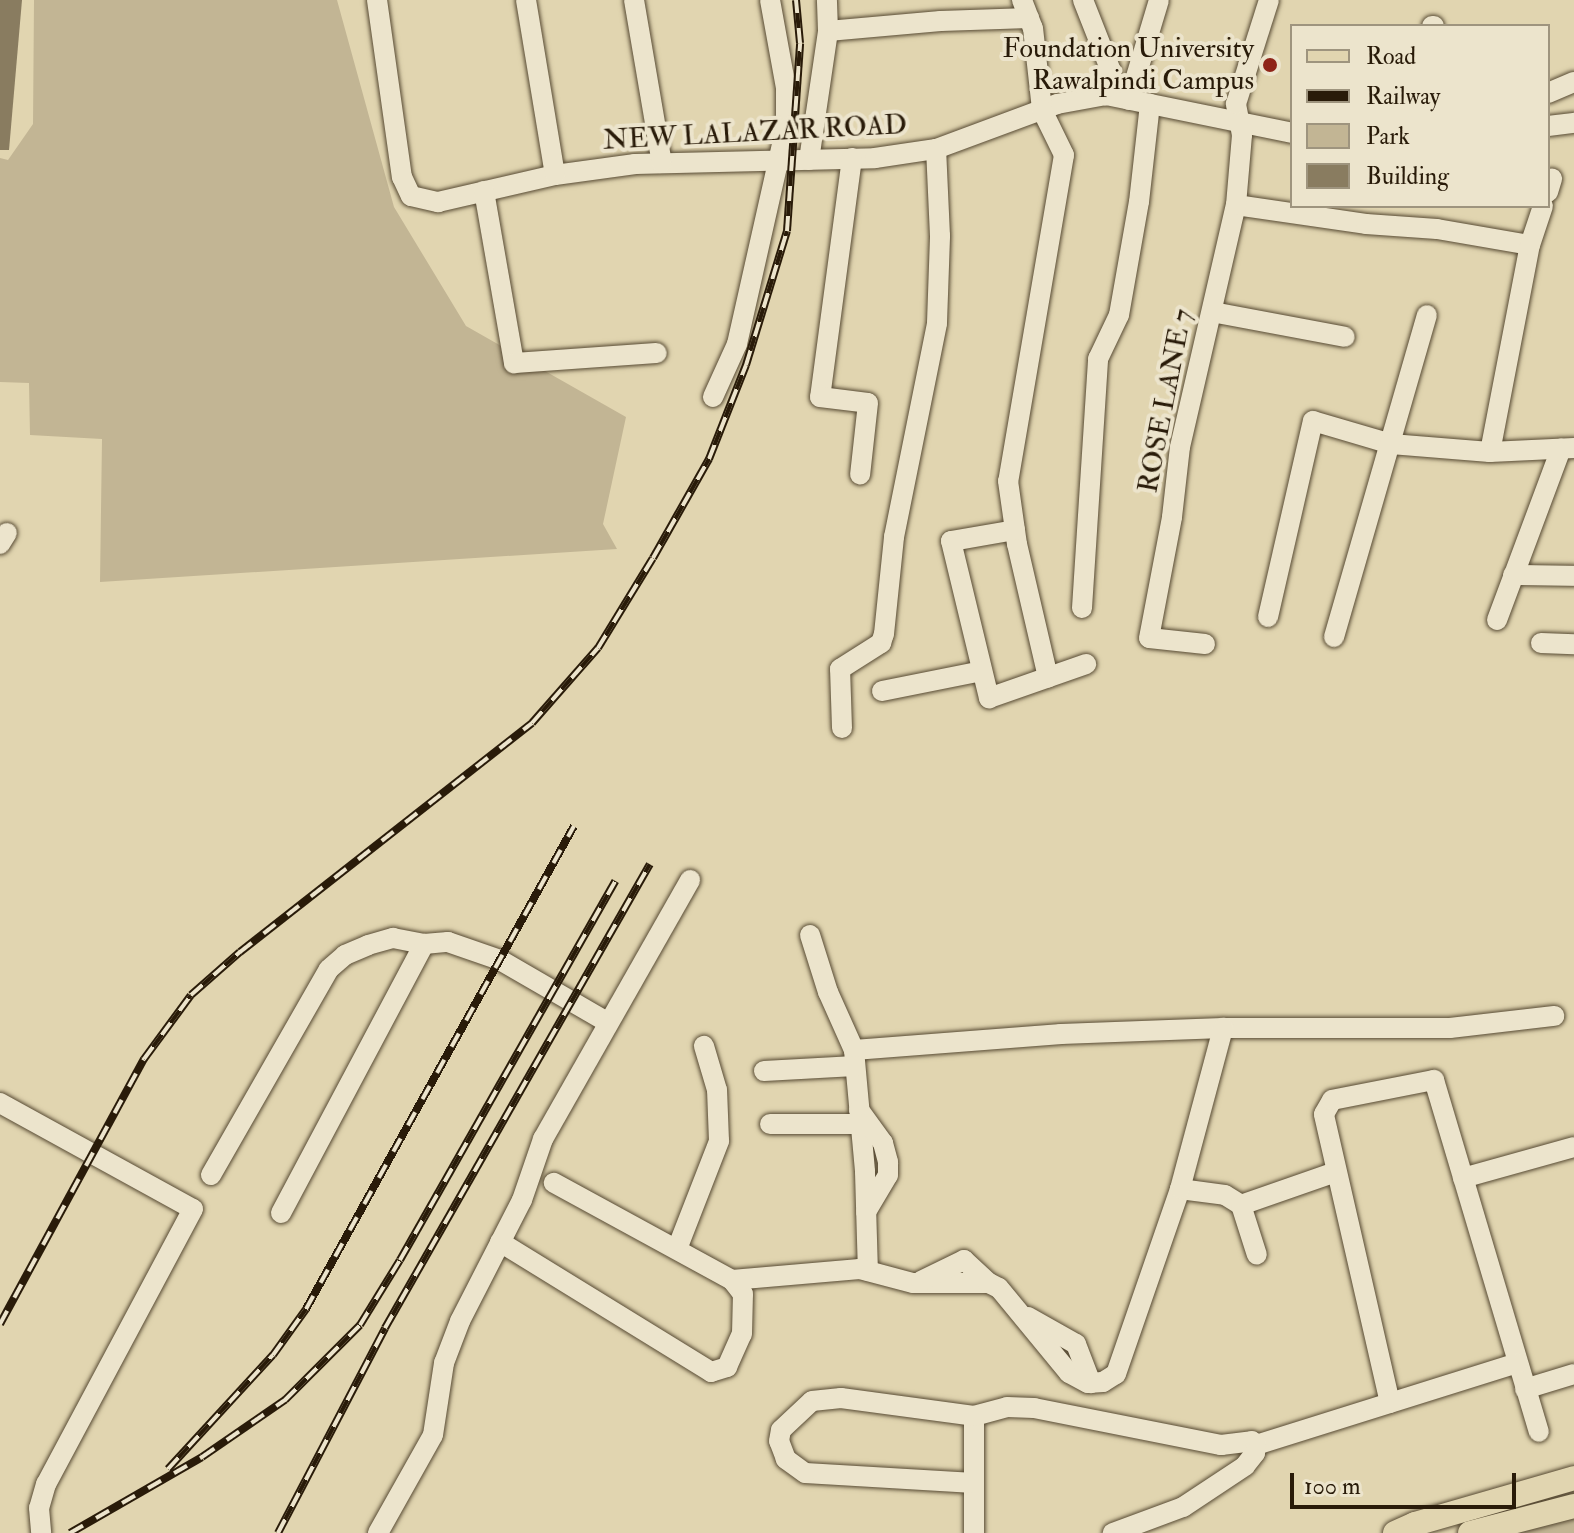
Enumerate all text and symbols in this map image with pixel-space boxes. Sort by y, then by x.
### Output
legend [1290,24,1550,208]
place label: Foundation University Rawalpindi Campus [1003,32,1254,98]
text: Road [1366,41,1416,72]
marker: Foundation University Rawalpindi Campus [1261,56,1279,74]
text: Railway [1366,81,1440,112]
street label: NEW LALAZAR ROAD [602,108,908,158]
text: Park [1366,121,1410,152]
text: Building [1366,161,1449,192]
street label: ROSE LANE 7 [1132,306,1200,496]
scale bar [1294,1457,1520,1507]
text: 100 m [1304,1471,1361,1502]

